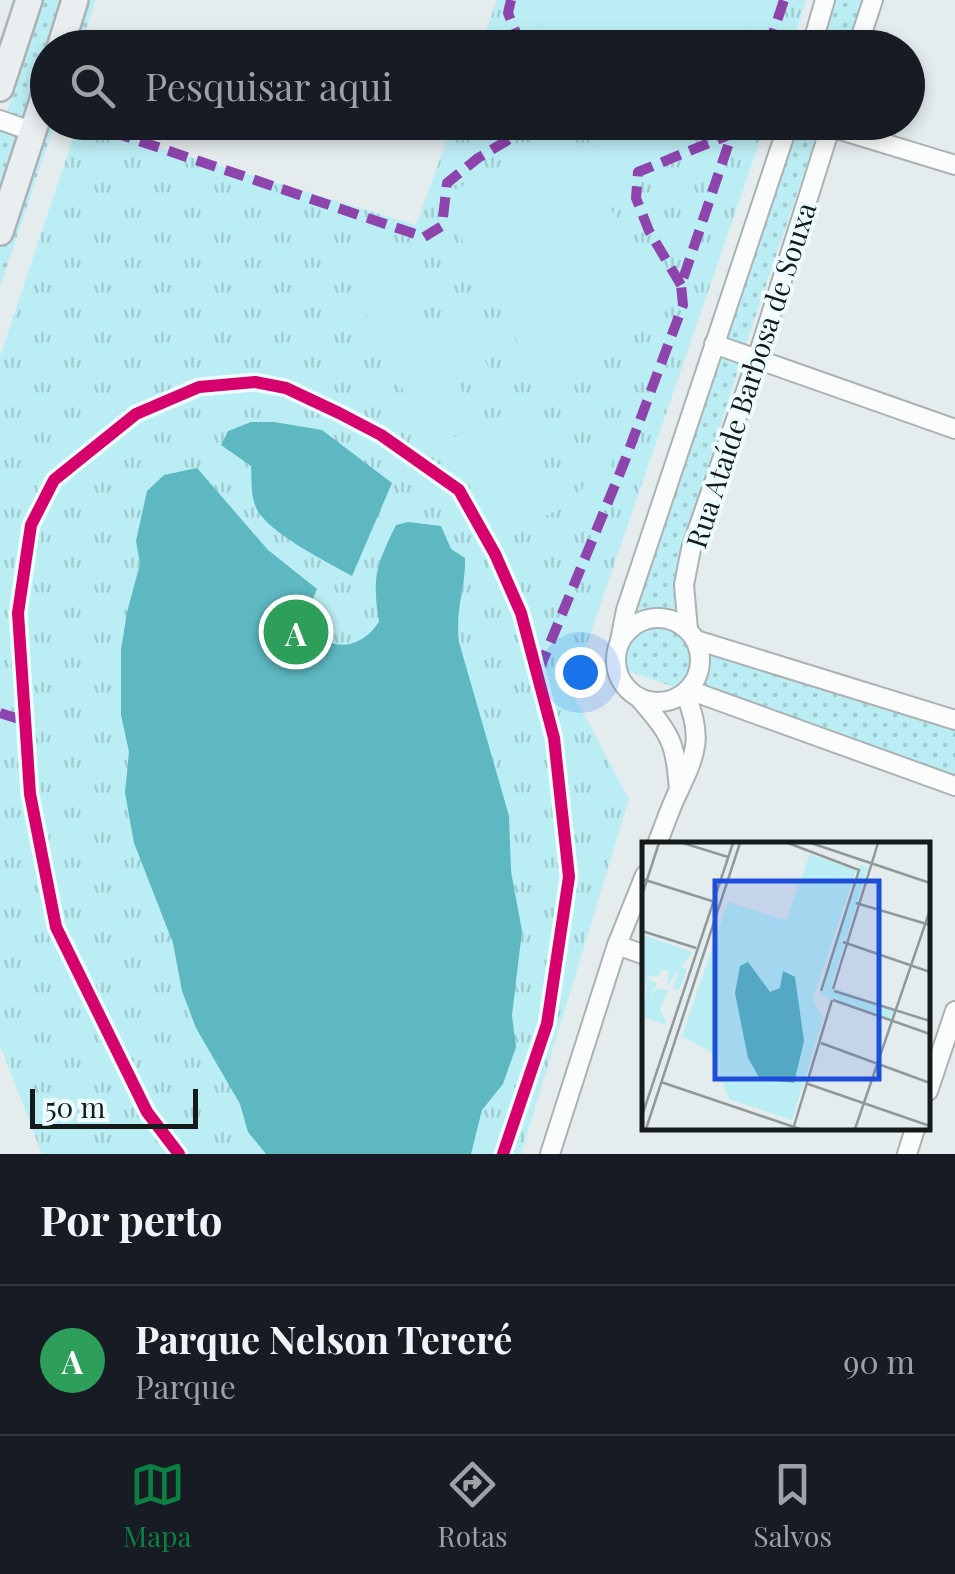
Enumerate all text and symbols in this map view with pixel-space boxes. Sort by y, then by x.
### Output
search box [30,30,925,140]
icon: search [65,58,120,113]
text: Pesquisar aqui [145,60,393,111]
street label: Rua Ataíde Barbosa de Souxa [677,197,823,553]
pin: A [264,594,328,670]
your location [555,647,606,698]
inset map [642,842,930,1129]
scale bar [30,1084,198,1128]
text: 50 m [45,1088,105,1125]
text: Por perto [40,1191,223,1247]
text: Parque Nelson Tereré [135,1313,512,1364]
text: A [62,1339,83,1382]
text: 90 m [843,1339,915,1382]
text: Parque [135,1364,236,1407]
tab: Mapa [123,1457,191,1554]
tab: Rotas [438,1457,507,1554]
tab: Salvos [754,1457,832,1554]

